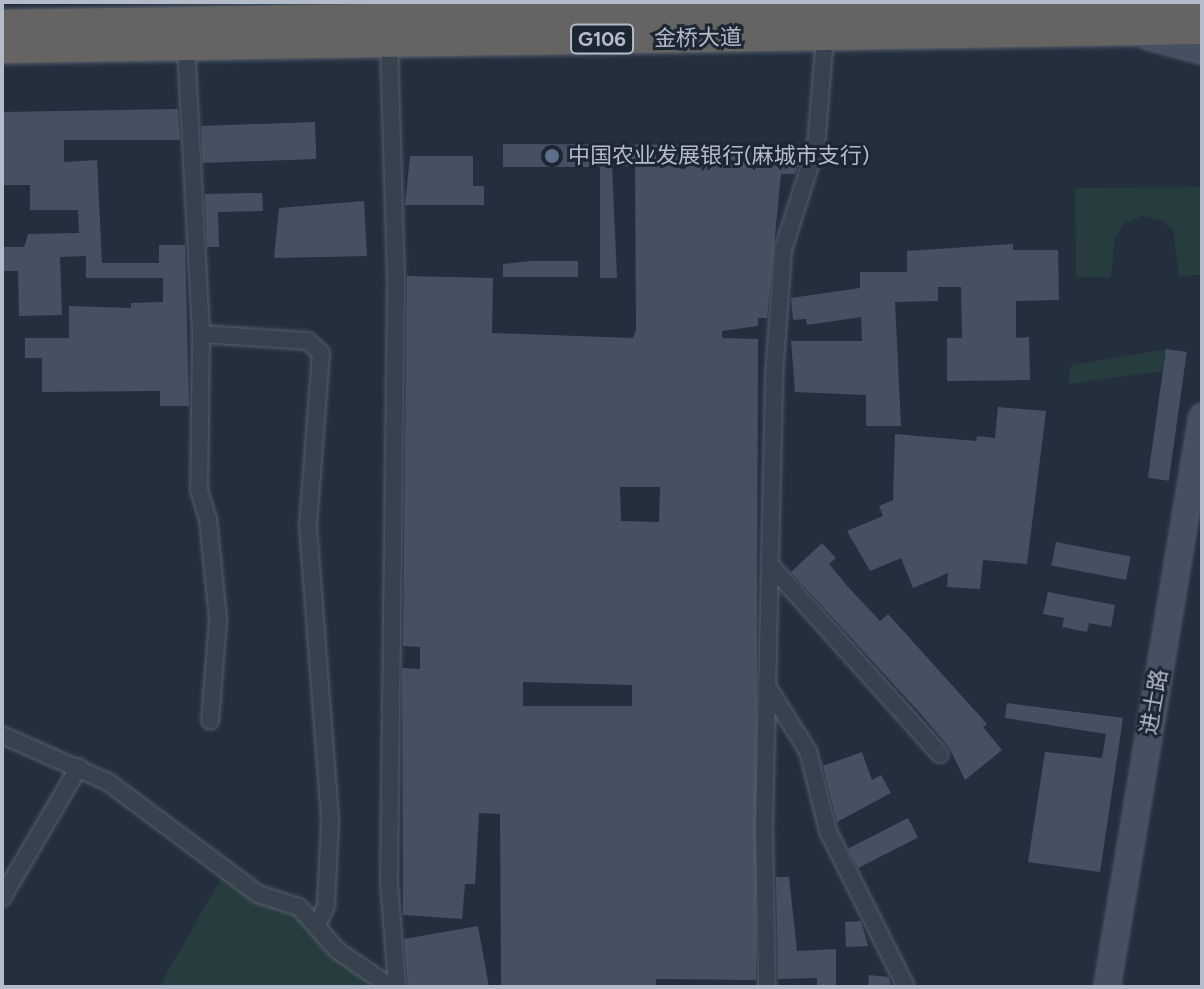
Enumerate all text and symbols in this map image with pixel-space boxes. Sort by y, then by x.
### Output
road number: G106 [570,23,634,55]
street label: 金桥大道 [654,24,742,52]
place label: 中国农业发展银行(麻城市支行) [568,143,869,169]
marker: 中国农业发展银行(麻城市支行) [543,147,561,165]
street label: 进士路 [1135,667,1173,737]

